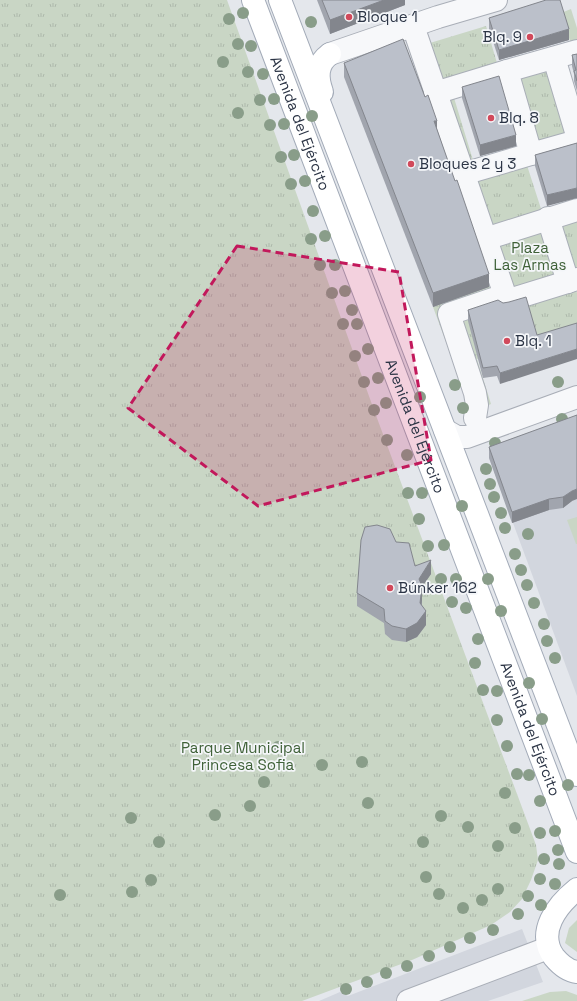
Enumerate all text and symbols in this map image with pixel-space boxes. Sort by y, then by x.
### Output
place label: Bloque 1 [357,7,418,26]
marker: Bloque 1 [344,12,354,22]
place label: Blq. 9 [482,27,522,46]
marker: Blq. 9 [525,32,535,42]
street label: Avenida del Ejército [266,53,335,193]
place label: Blq. 8 [499,108,539,127]
marker: Blq. 8 [486,113,496,123]
place label: Bloques 2 y 3 [419,154,516,173]
marker: Bloques 2 y 3 [406,159,416,169]
park label: Plaza Las Armas [494,238,566,274]
place label: Blq. 1 [515,331,552,350]
marker: Blq. 1 [502,336,512,346]
street label: Avenida del Ejército [381,356,450,496]
place label: Búnker 162 [398,578,477,597]
marker: Búnker 162 [385,583,395,593]
street label: Avenida del Ejército [497,659,565,799]
park label: Parque Municipal Princesa Sofia [181,738,305,774]

